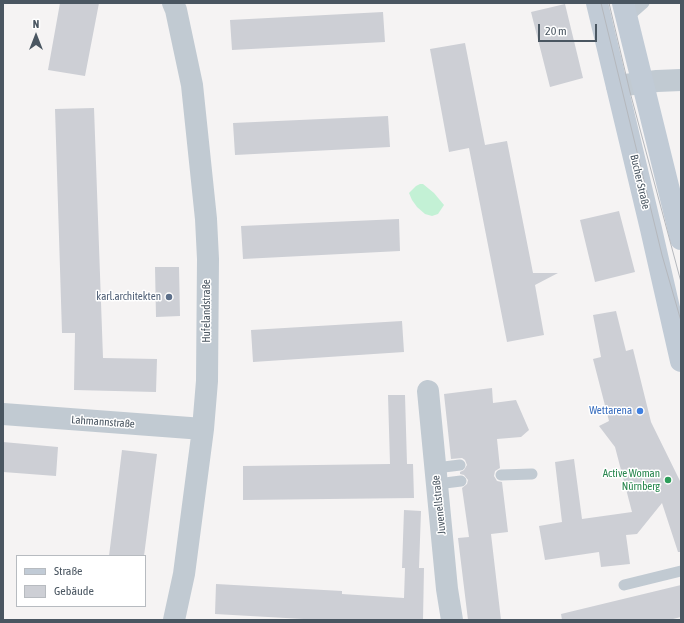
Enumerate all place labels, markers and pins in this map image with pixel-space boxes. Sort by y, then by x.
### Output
place label: karl.architekten [96,290,161,304]
marker: karl.architekten [164,292,174,302]
place label: Wettarena [589,404,632,418]
marker: Wettarena [635,406,645,416]
place label: Active Woman Nürnberg [603,467,660,493]
marker: Active Woman Nürnberg [663,475,673,485]

